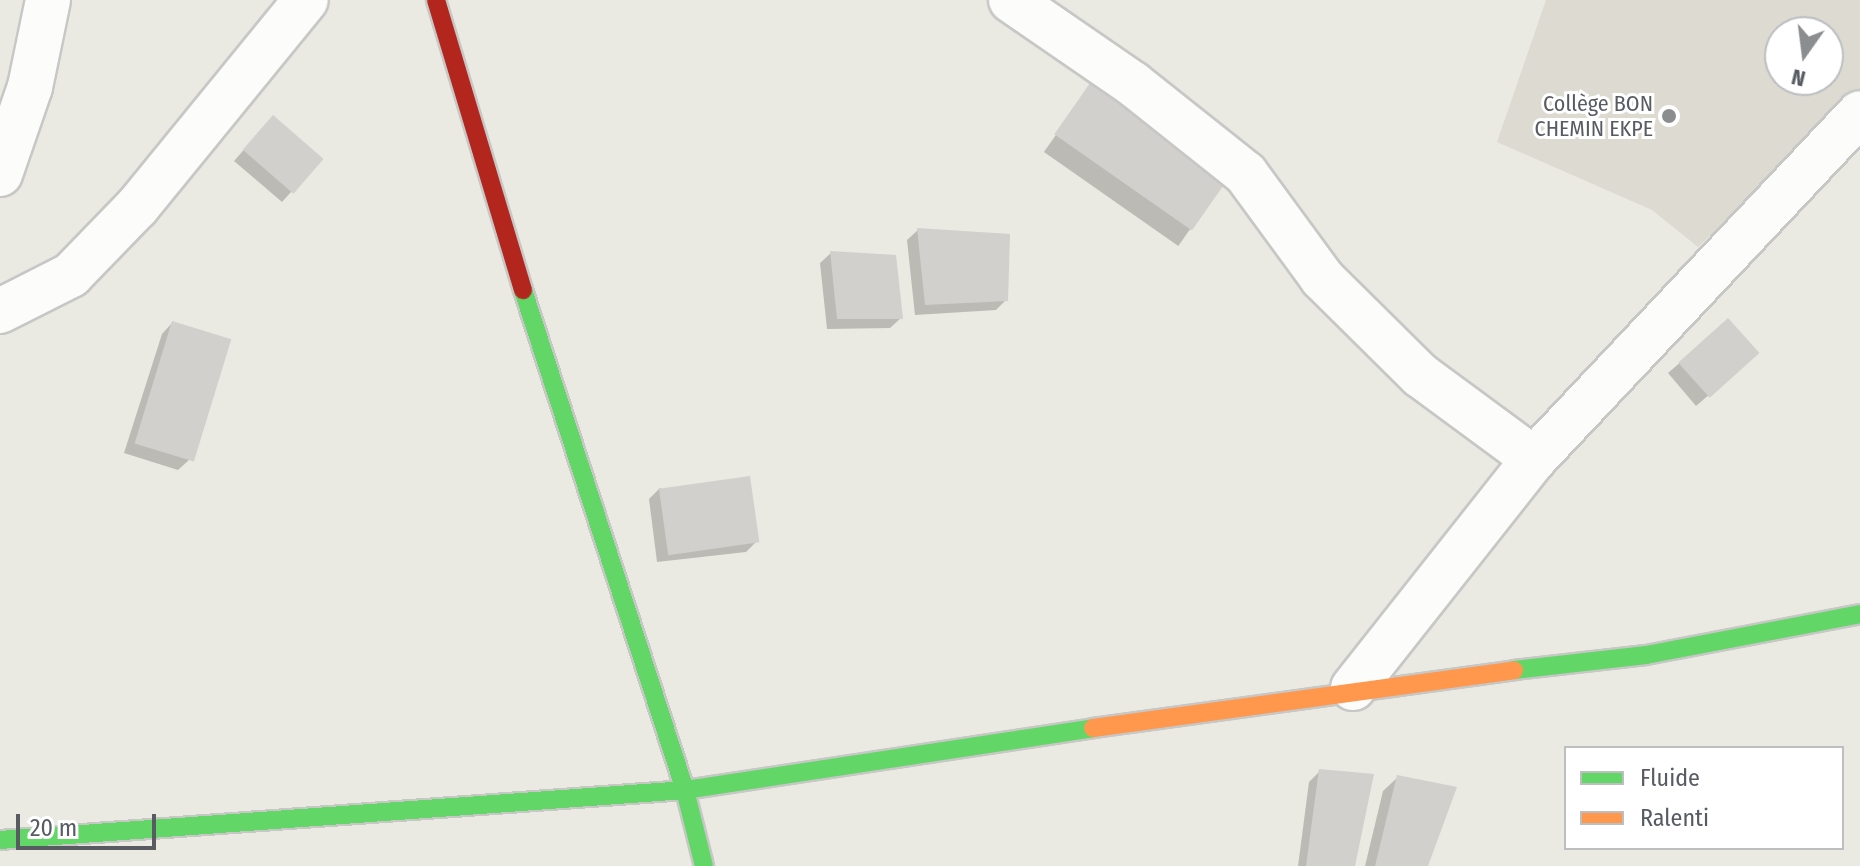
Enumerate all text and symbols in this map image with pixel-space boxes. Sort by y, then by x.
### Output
north arrow [1764,16,1844,96]
text: N [1789,63,1808,93]
place label: Collège BON CHEMIN EKPE [1534,90,1653,142]
marker: Collège BON CHEMIN EKPE [1660,107,1678,125]
legend [1564,746,1844,850]
text: Fluide [1640,764,1700,792]
scale bar [20,798,160,848]
text: Ralenti [1640,804,1709,832]
text: 20 m [30,814,77,842]

